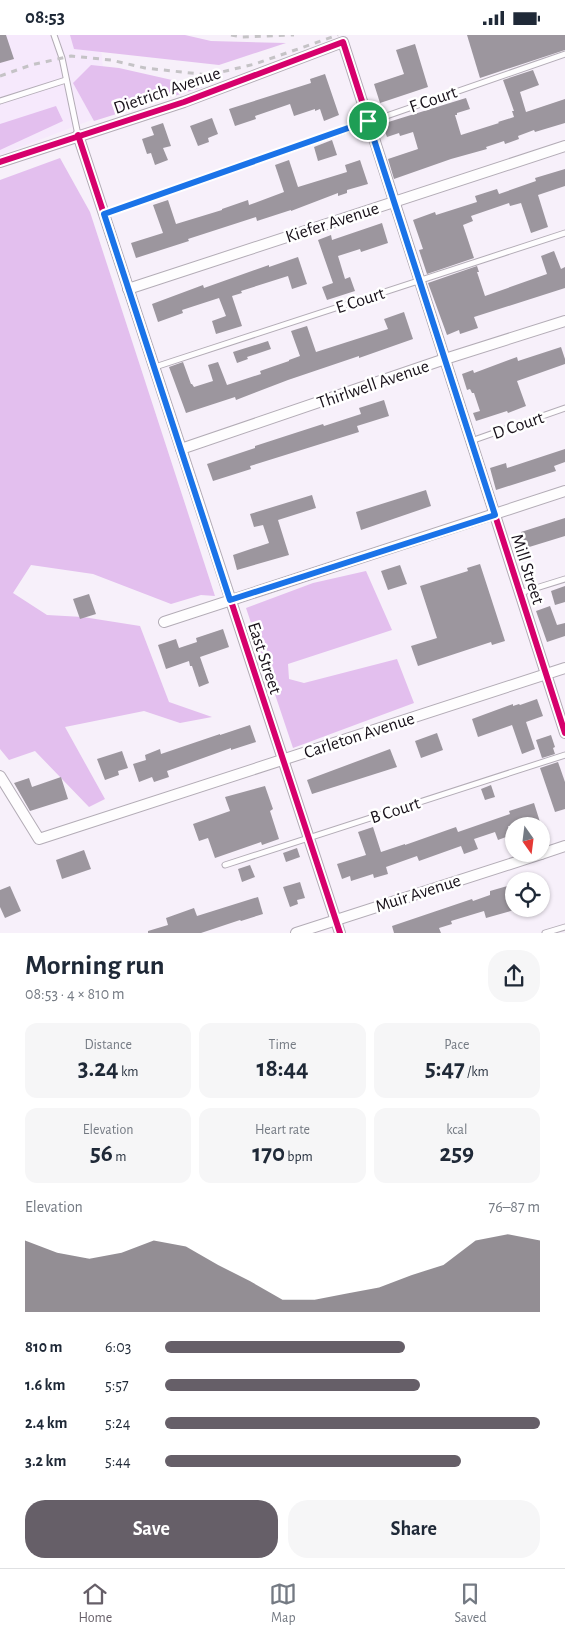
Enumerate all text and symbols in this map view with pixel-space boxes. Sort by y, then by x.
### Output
text: 08:53 [25,8,65,27]
street label: Dietrich Avenue [111,64,223,118]
street label: F Court [407,83,460,116]
pin [347,100,389,142]
icon: arrive [354,107,382,135]
street label: Kiefer Avenue [283,199,381,247]
street label: E Court [334,285,387,317]
street label: Thirlwell Avenue [315,357,432,413]
street label: D Court [490,409,547,443]
street label: Mill Street [507,532,547,607]
street label: East Street [244,620,284,697]
street label: Carleton Avenue [302,710,417,762]
street label: B Court [368,794,423,827]
north arrow [505,817,550,863]
map controls [505,817,550,917]
street label: Muir Avenue [373,872,463,916]
button: locate [505,872,550,917]
button: share [488,950,540,1002]
text: Morning run [25,952,165,980]
text: 08:53 · 4 × 810 m [25,986,125,1002]
text: Distance [84,1038,132,1052]
text: Time [269,1038,296,1052]
text: Pace [444,1038,469,1052]
text: 3.24 [78,1056,119,1081]
text: 18:44 [256,1056,309,1081]
text: 5:47 [425,1056,465,1081]
text: km [119,1065,139,1079]
text: /km [465,1065,489,1079]
text: Elevation [83,1123,133,1137]
text: Heart rate [255,1123,310,1137]
text: kcal [446,1123,467,1137]
text: 56 [90,1141,113,1166]
text: 170 [252,1141,285,1166]
text: 259 [439,1141,474,1166]
text: m [113,1150,126,1164]
text: bpm [285,1150,313,1164]
text: Elevation [25,1199,83,1215]
text: 76–87 m [488,1199,540,1215]
text: 810 m [25,1339,62,1355]
text: 6:03 [105,1339,131,1355]
text: 1.6 km [25,1377,65,1393]
text: 5:57 [105,1377,129,1393]
text: 2.4 km [25,1415,68,1431]
text: 5:24 [105,1415,130,1431]
text: 3.2 km [25,1453,66,1469]
text: 5:44 [105,1453,131,1469]
button: Save [25,1500,278,1558]
button: Share [288,1500,540,1558]
tab: Home [79,1580,112,1627]
tab: Map [269,1580,297,1627]
tab: Saved [454,1580,486,1627]

